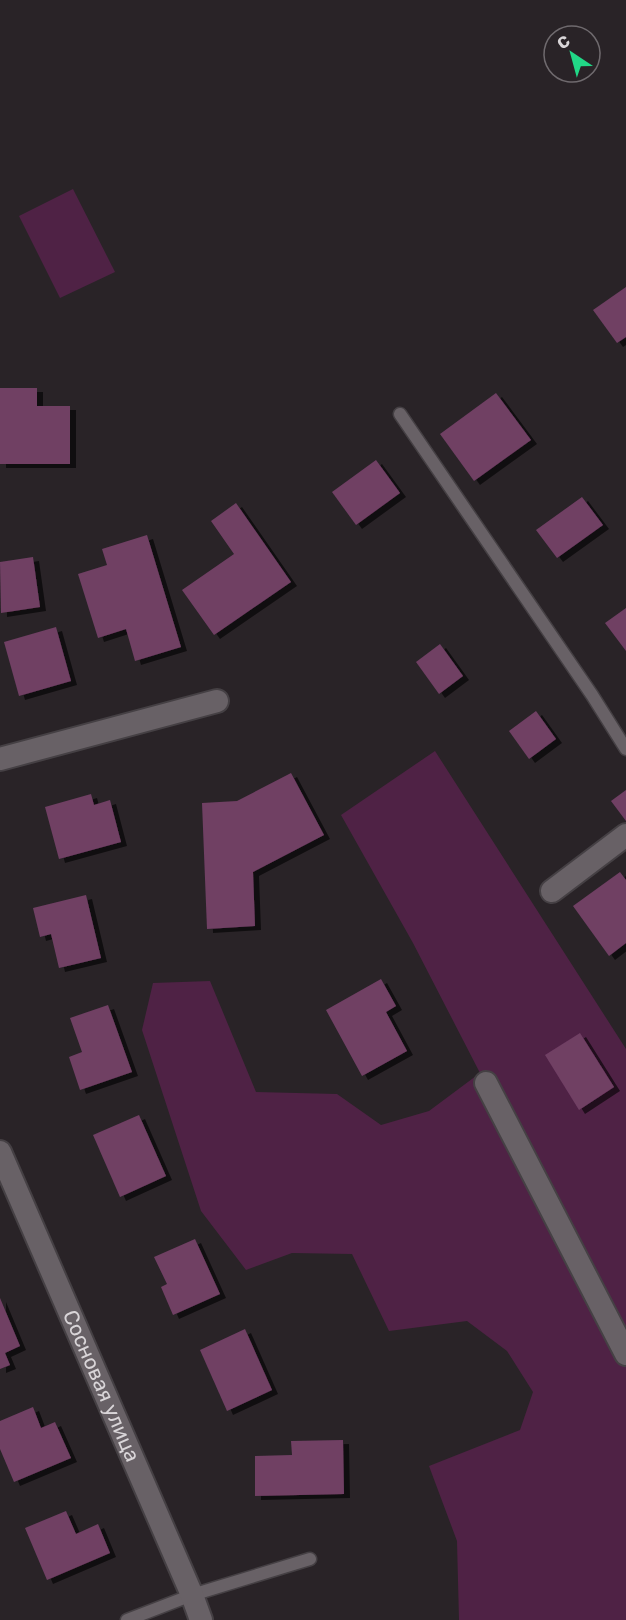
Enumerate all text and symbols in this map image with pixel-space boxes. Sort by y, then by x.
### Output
north arrow [542,24,602,84]
text: С [553,31,574,53]
street label: Сосновая улица [58,1306,146,1465]

